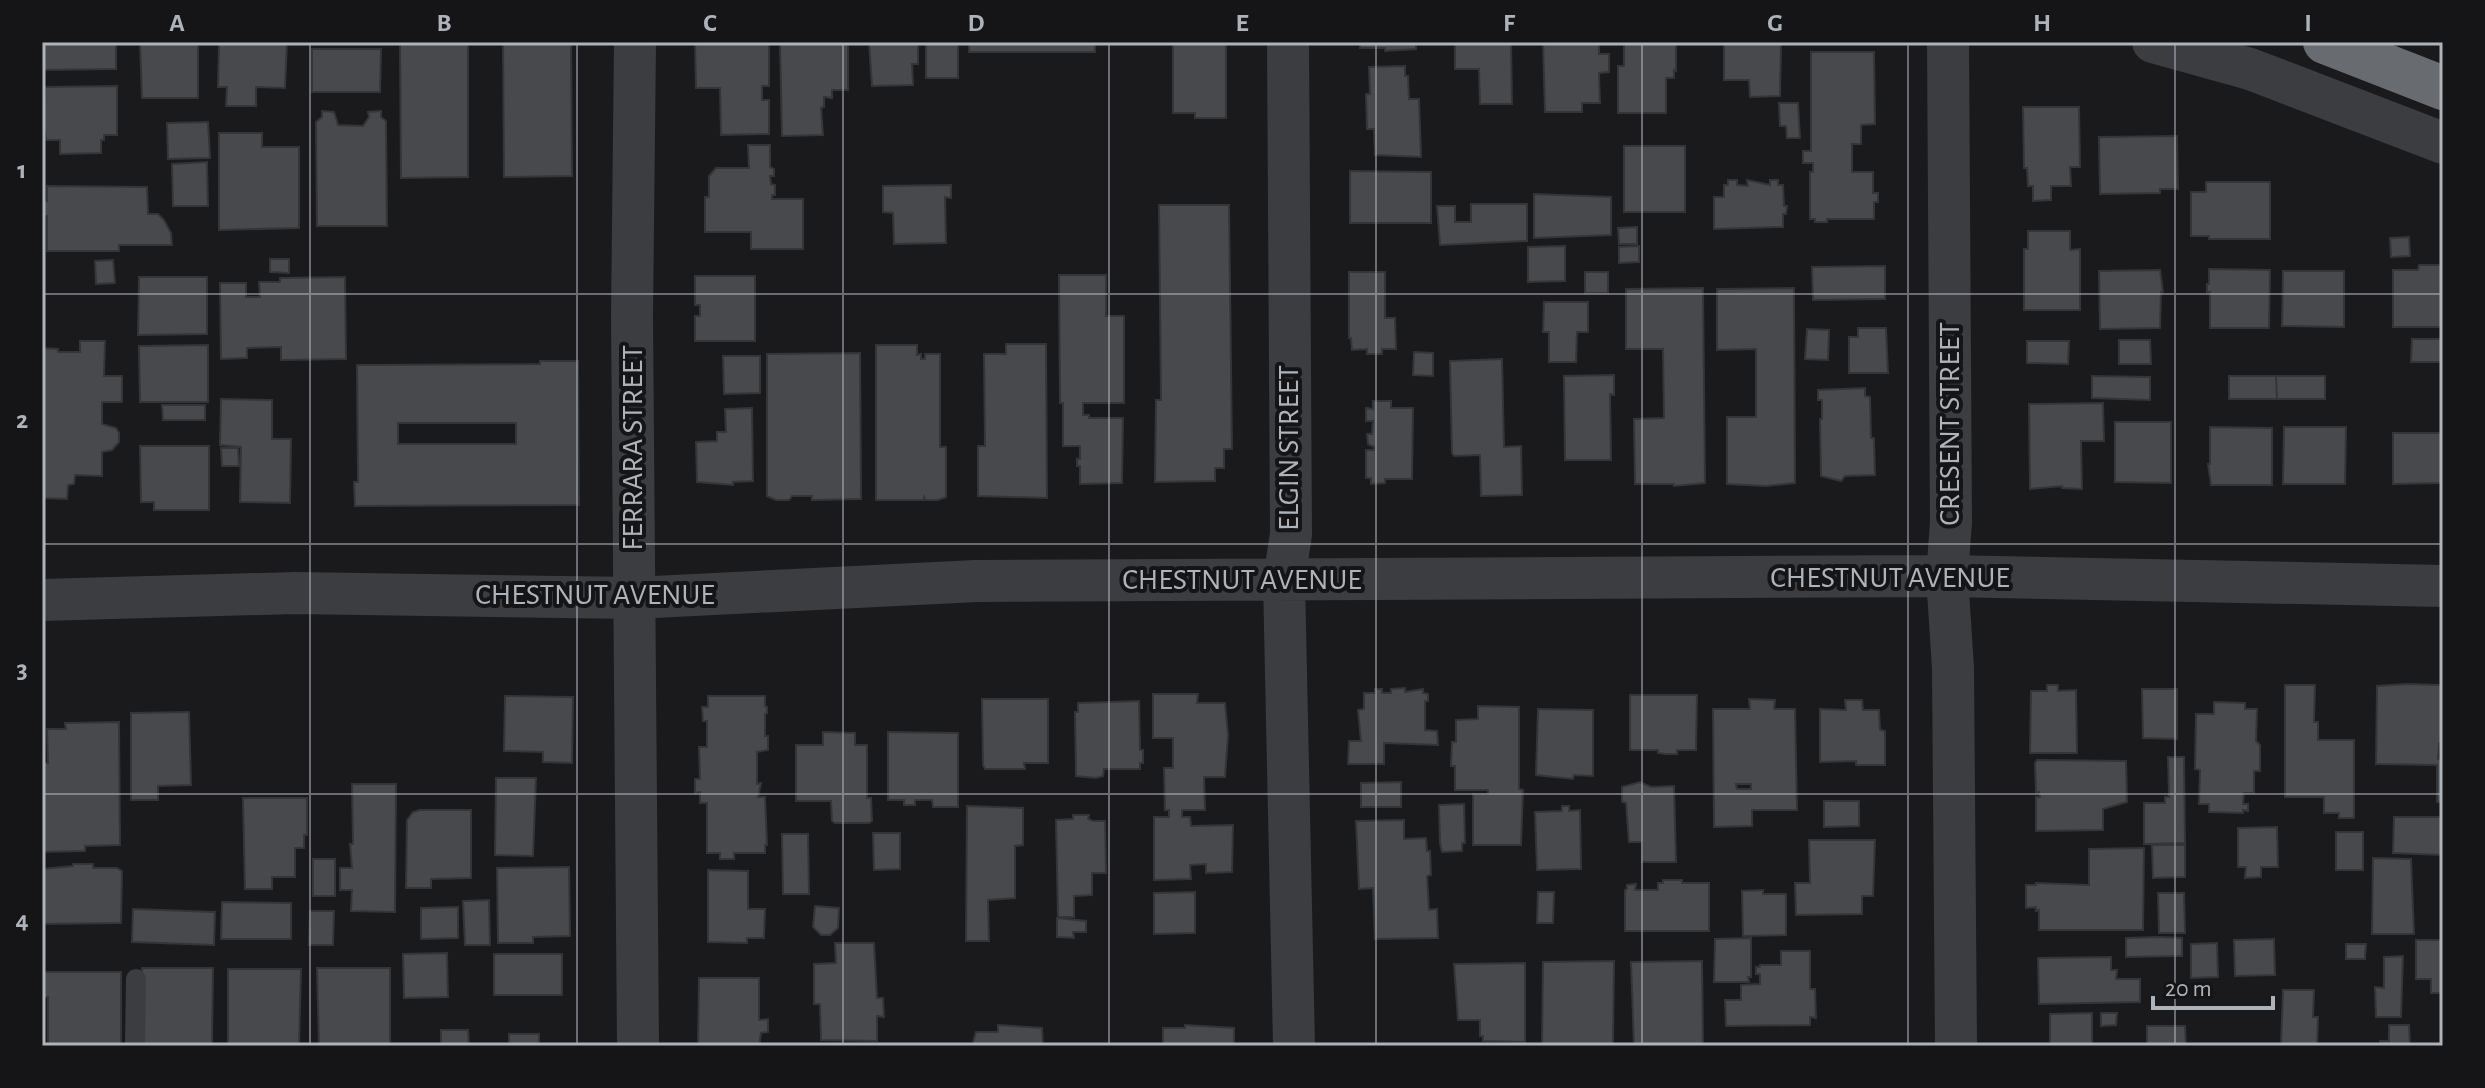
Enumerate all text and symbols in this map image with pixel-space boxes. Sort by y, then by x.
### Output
text: A [169,10,185,36]
text: B [436,10,452,36]
text: C [703,10,717,36]
text: D [967,10,985,36]
text: E [1235,10,1249,36]
text: F [1503,10,1516,36]
text: G [1767,10,1783,36]
text: H [2033,10,2051,36]
text: I [2304,10,2312,36]
text: 1 [17,157,27,183]
street label: CRESENT STREET [1935,322,1965,526]
street label: FERRARA STREET [618,345,648,551]
street label: ELGIN STREET [1274,365,1304,531]
text: 2 [16,407,28,433]
street label: CHESTNUT AVENUE [1770,563,2010,593]
street label: CHESTNUT AVENUE [1122,565,1362,595]
street label: CHESTNUT AVENUE [475,580,715,610]
text: 3 [16,657,28,683]
text: 4 [15,907,29,933]
scale bar [2153,960,2273,1010]
text: 20 m [2165,977,2212,1001]

